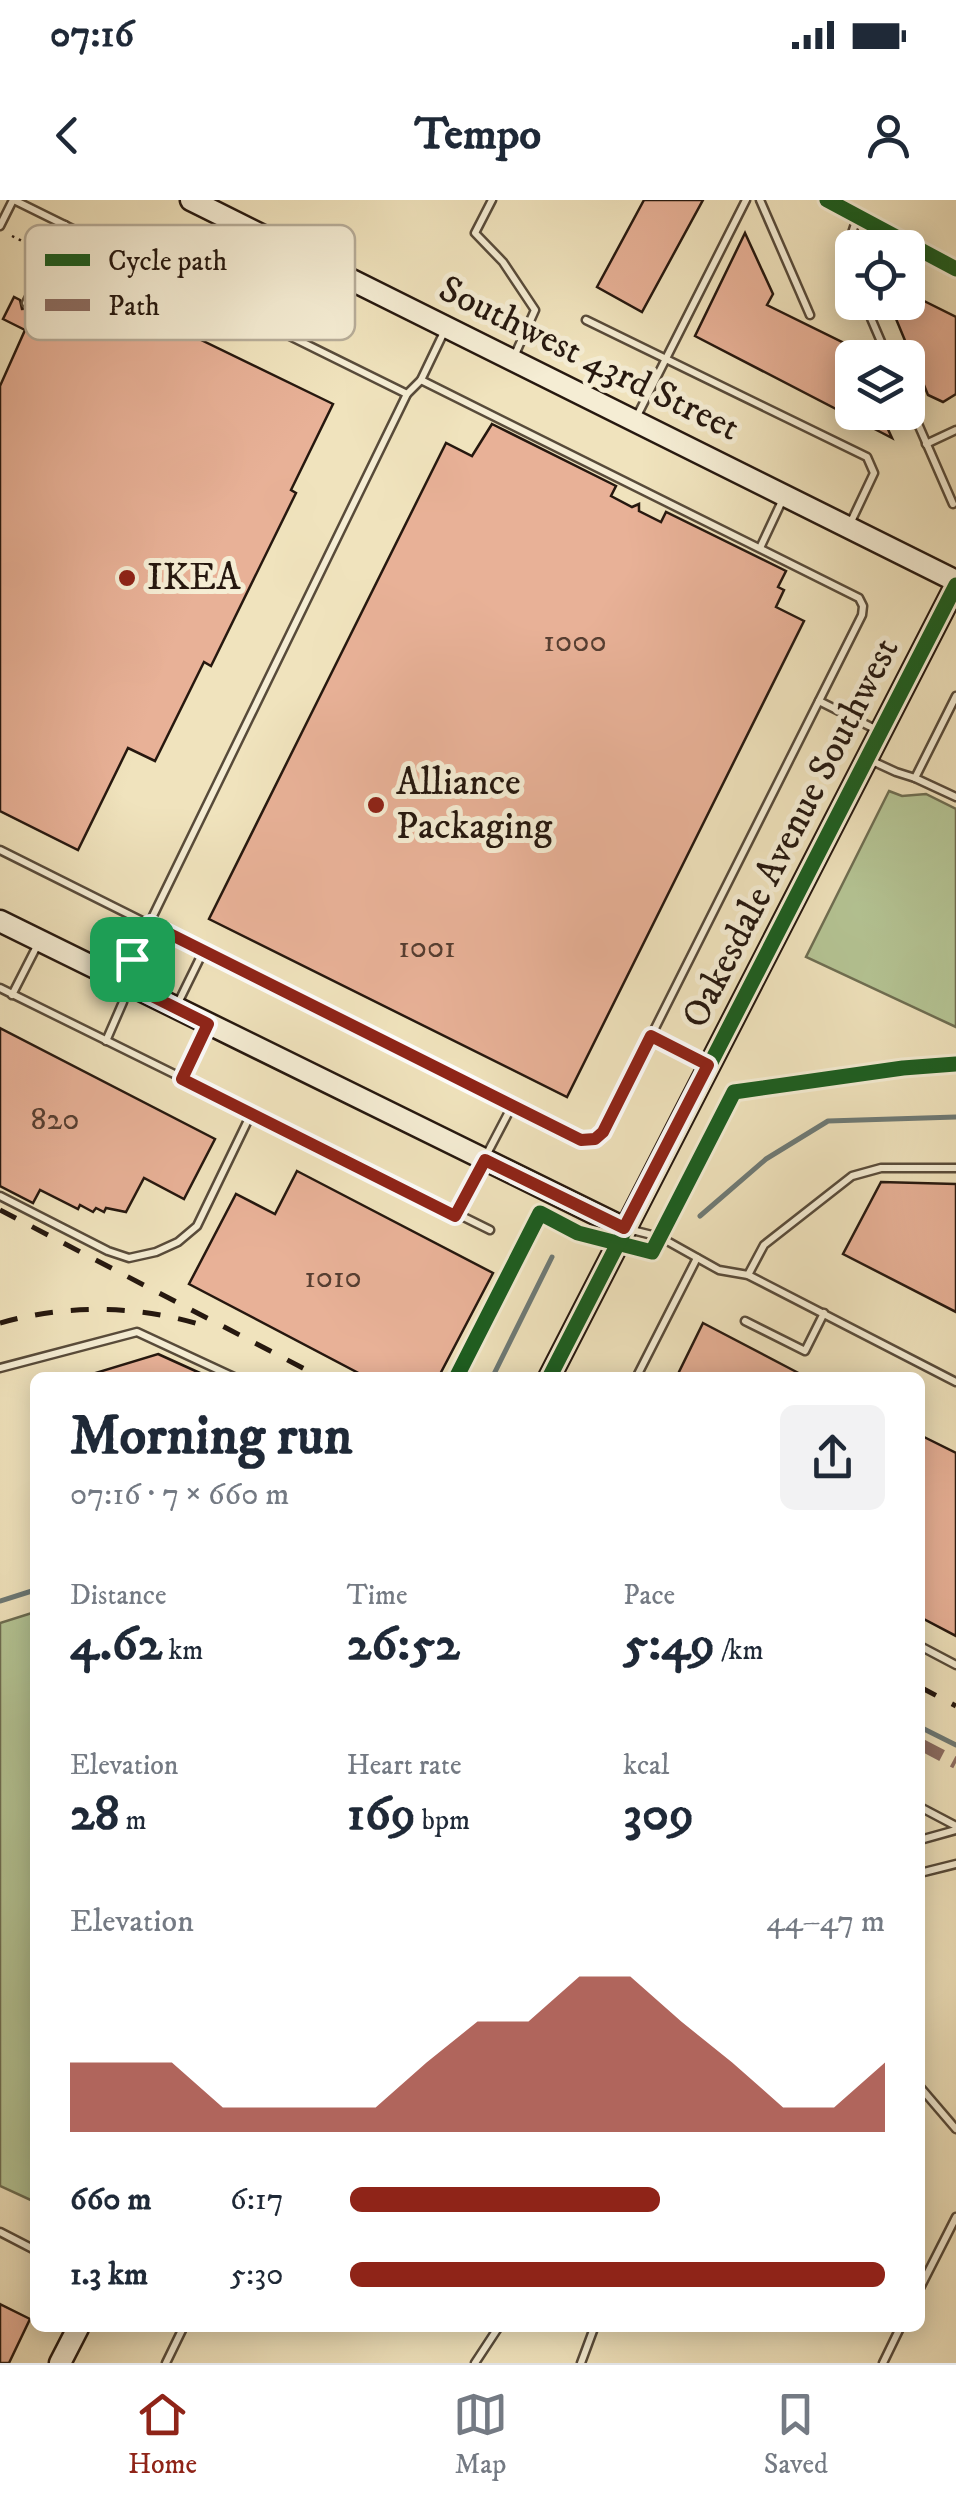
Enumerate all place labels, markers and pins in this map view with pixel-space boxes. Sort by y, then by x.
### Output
place label: IKEA [147,554,241,602]
marker: IKEA [116,567,138,589]
place label: Alliance Packaging [396,759,553,851]
marker: Alliance Packaging [365,794,387,816]
pin [90,917,175,1002]

